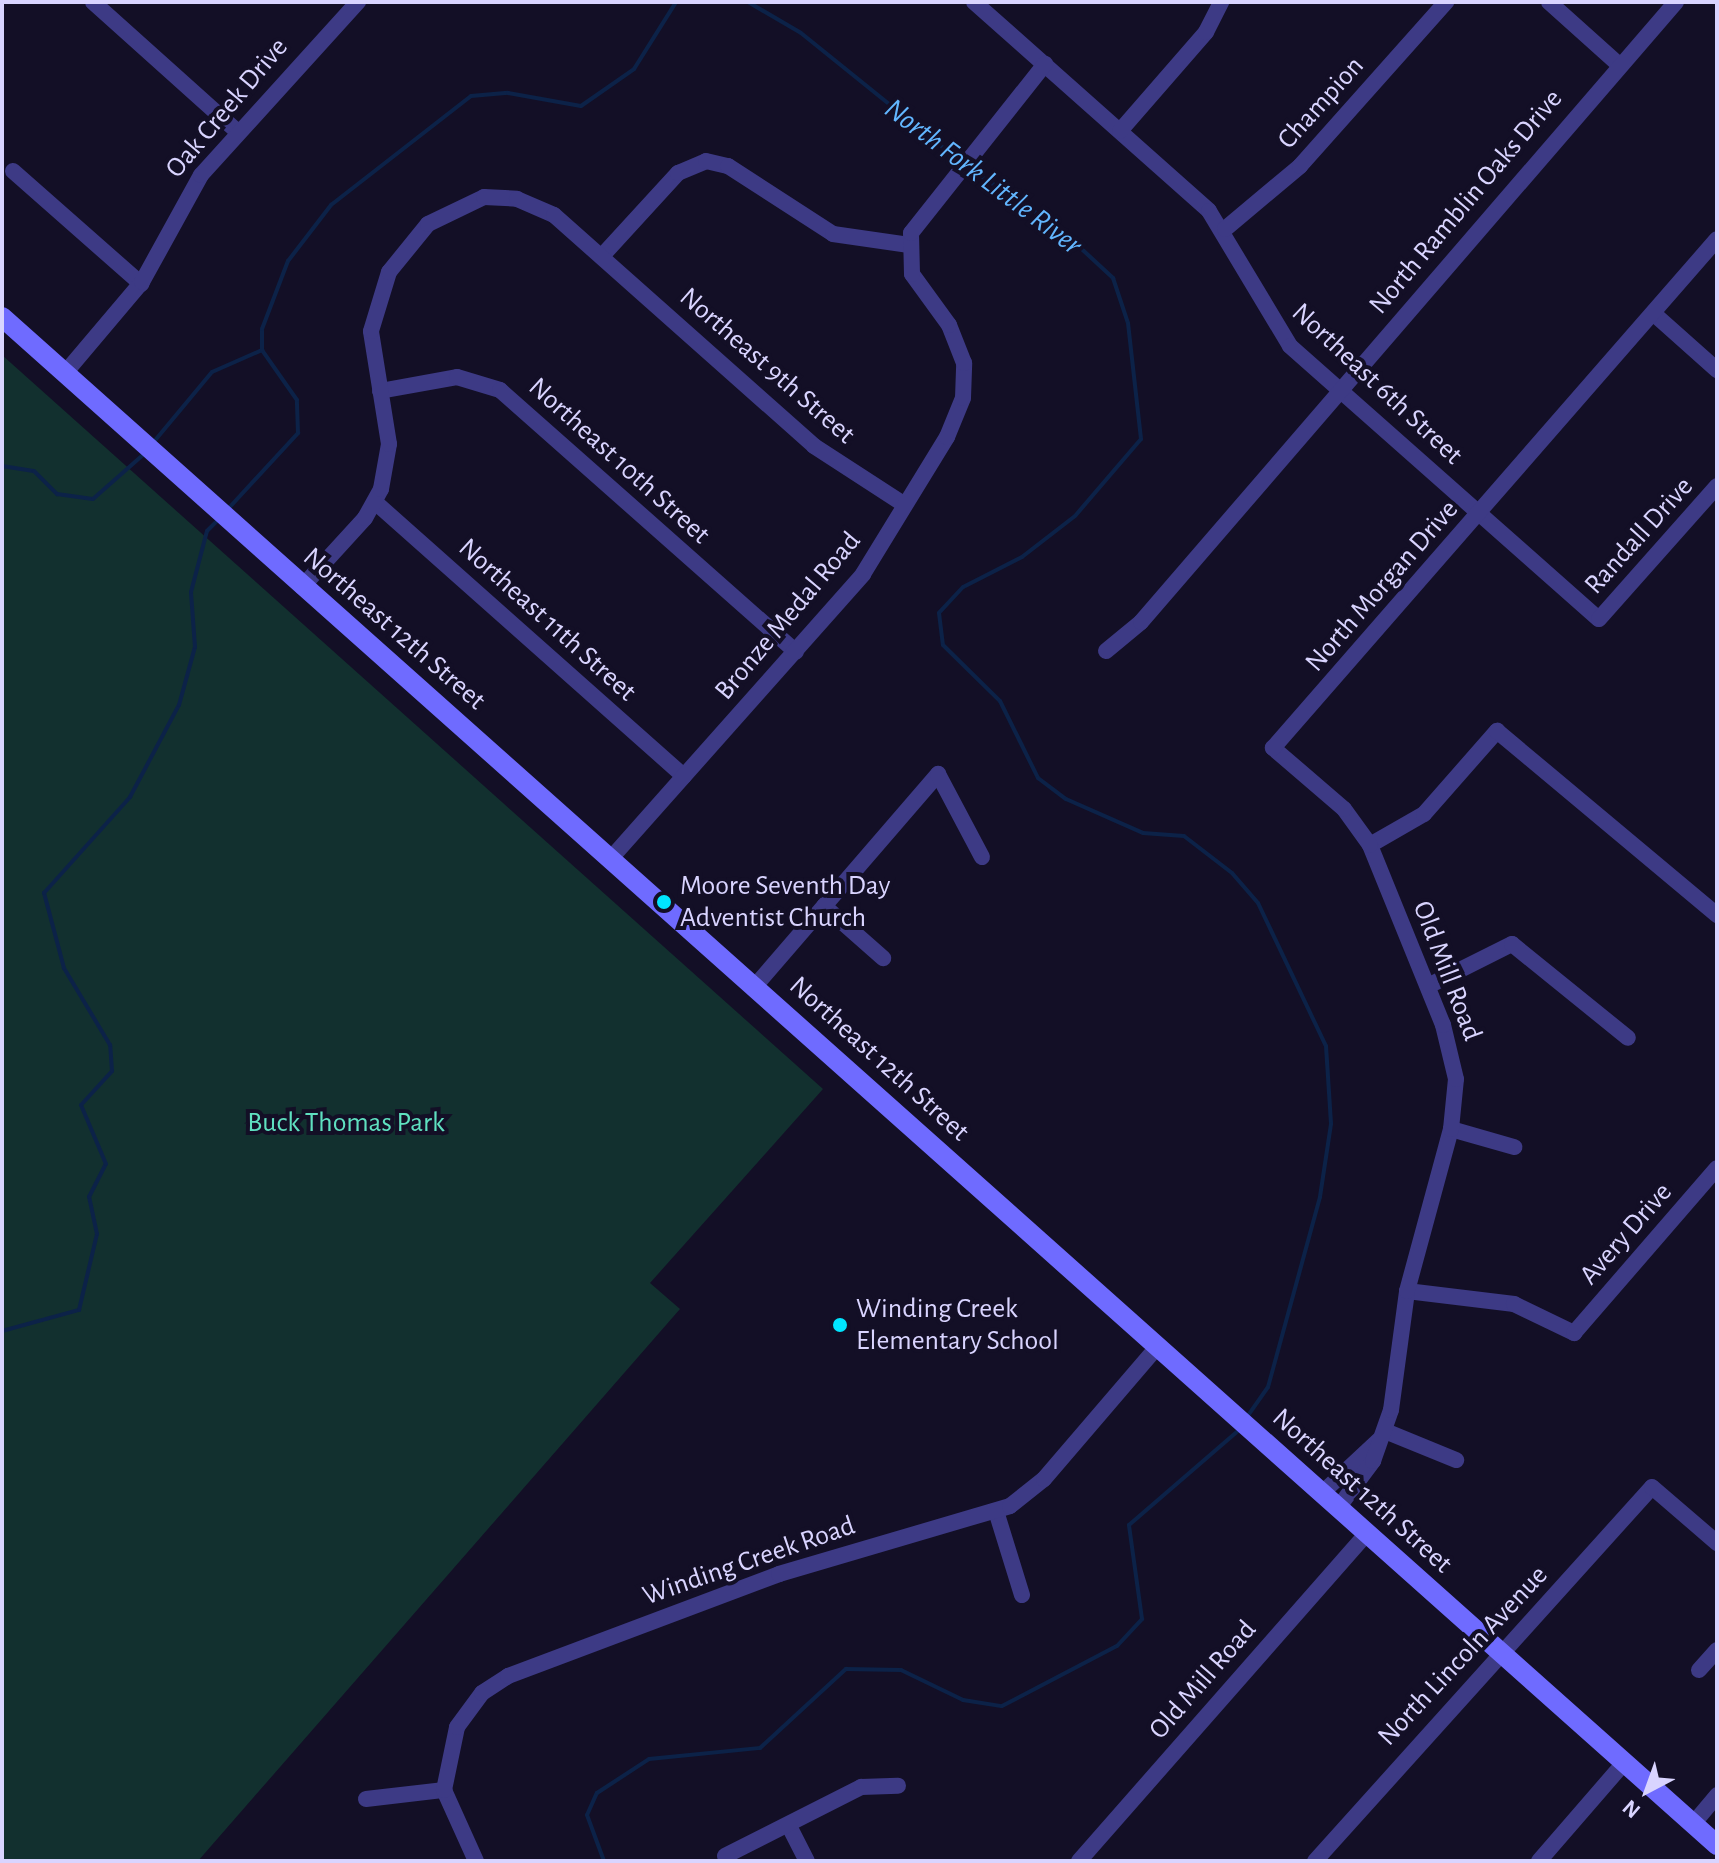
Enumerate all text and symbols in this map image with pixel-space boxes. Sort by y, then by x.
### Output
street label: Oak Creek Drive [159,31,295,185]
street label: Champion [1271,50,1371,156]
street label: North Ramblin Oaks Drive [1362,83,1570,321]
water label: North Fork Little River [877,91,1089,263]
street label: Northeast 9th Street [672,281,862,451]
street label: Northeast 6th Street [1285,296,1469,472]
street label: Northeast 10th Street [521,371,717,551]
street label: Randall Drive [1578,470,1700,602]
street label: North Morgan Drive [1298,493,1466,679]
street label: Bronze Medal Road [708,525,868,707]
street label: Northeast 11th Street [451,531,643,709]
street label: Northeast 12th Street [296,541,492,717]
place label: Moore Seventh Day Adventist Church [680,869,890,935]
marker: Moore Seventh Day Adventist Church [655,893,673,911]
street label: Old Mill Road [1405,896,1489,1046]
street label: Northeast 12th Street [782,969,976,1149]
park label: Buck Thomas Park [247,1106,445,1140]
street label: Avery Drive [1573,1176,1679,1292]
place label: Winding Creek Elementary School [856,1292,1059,1358]
marker: Winding Creek Elementary School [831,1316,849,1334]
street label: Northeast 12th Street [1265,1401,1459,1581]
street label: Winding Creek Road [639,1509,859,1613]
street label: North Lincoln Avenue [1371,1559,1555,1753]
street label: Old Mill Road [1142,1614,1264,1746]
north arrow [1607,1751,1687,1831]
text: N [1618,1796,1644,1822]

